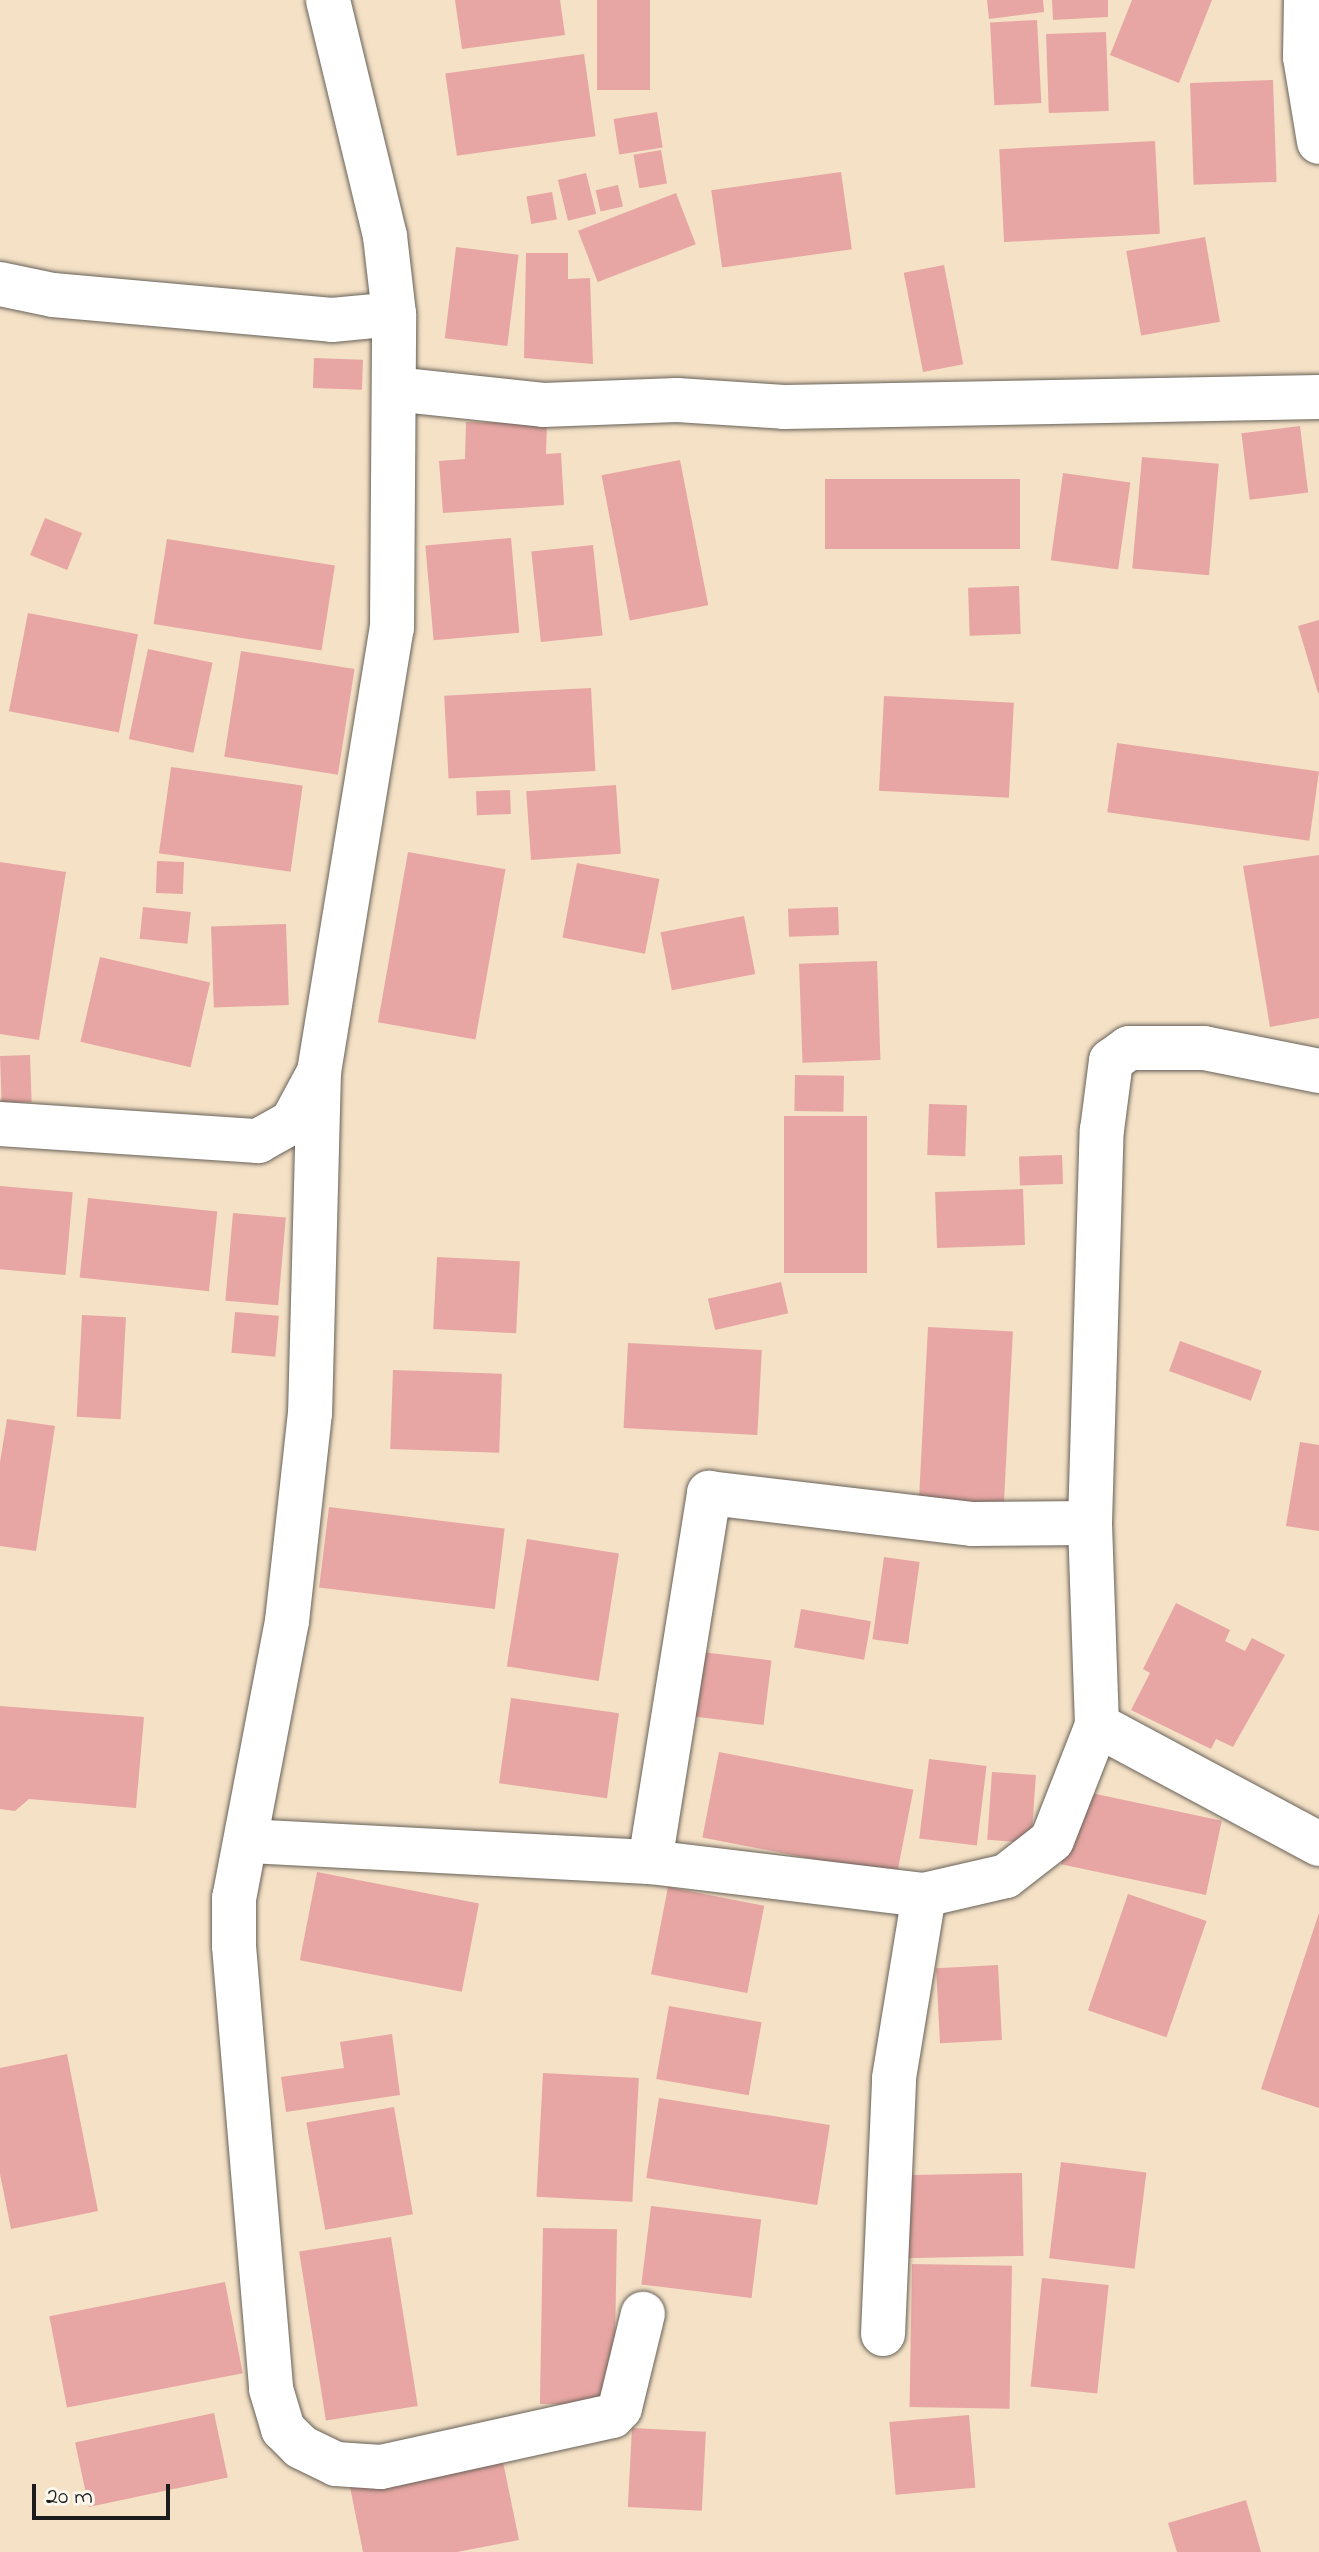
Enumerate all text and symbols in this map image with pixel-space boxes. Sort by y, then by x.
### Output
scale bar [36,2468,174,2518]
text: 20 m [46,2480,93,2515]

